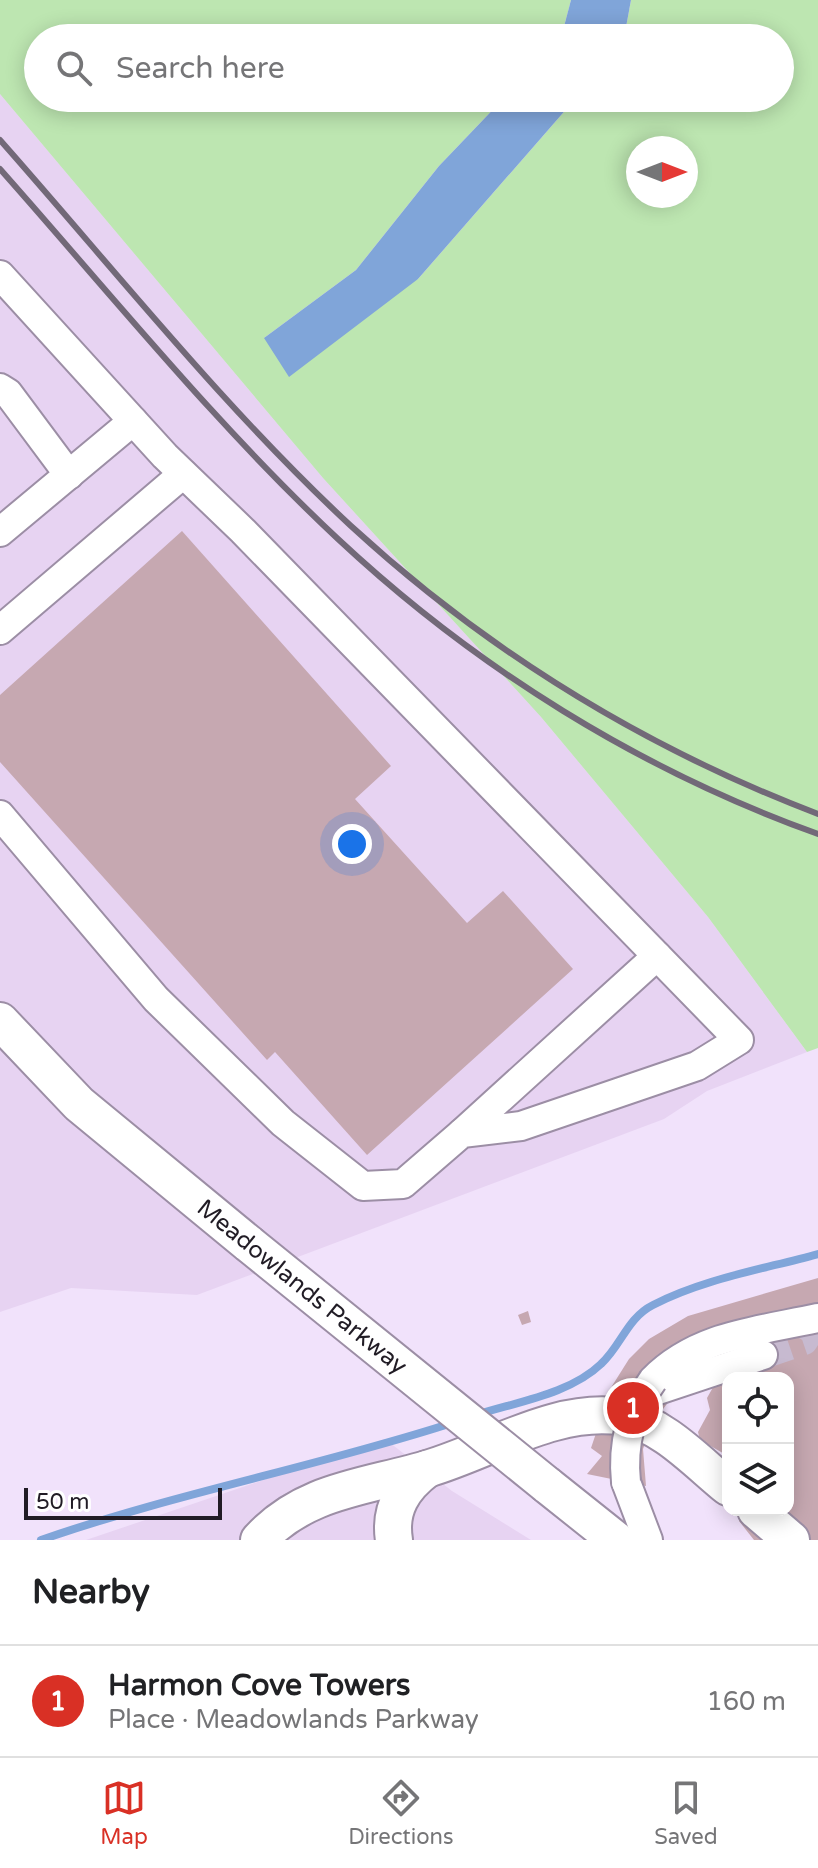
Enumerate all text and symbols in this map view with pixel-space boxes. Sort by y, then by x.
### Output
search box [24,24,794,112]
icon: search [52,46,96,90]
text: Search here [116,50,285,87]
north arrow [626,136,698,208]
your location [332,824,372,864]
street label: Meadowlands Parkway [191,1193,413,1381]
map controls [722,1372,794,1516]
button: locate [722,1372,794,1444]
pin: 1 [607,1378,659,1438]
button: layers [722,1444,794,1516]
scale bar [24,1484,222,1520]
text: 50 m [36,1489,90,1515]
text: Nearby [32,1572,150,1613]
text: Harmon Cove Towers [108,1667,411,1704]
text: 1 [50,1686,66,1717]
text: 160 m [706,1686,786,1717]
text: Place · Meadowlands Parkway [108,1704,479,1735]
tab: Map [100,1776,148,1850]
tab: Directions [348,1776,454,1850]
tab: Saved [654,1776,718,1850]

